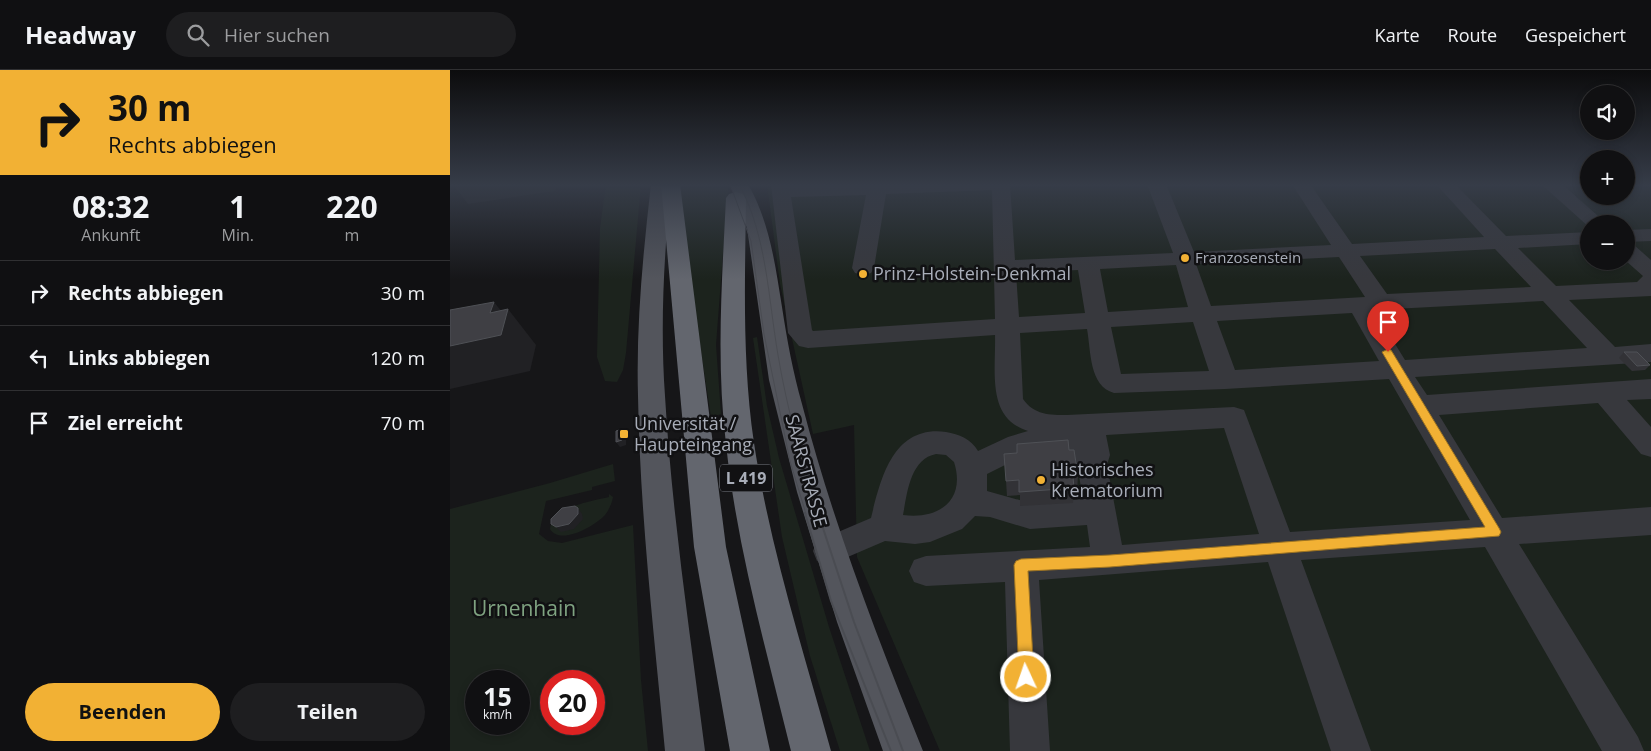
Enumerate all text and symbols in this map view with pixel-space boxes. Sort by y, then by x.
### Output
search box [166,12,516,57]
text: Headway [25,18,136,51]
icon: search [184,21,212,49]
text: Hier suchen [224,22,330,48]
text: Karte [1375,23,1420,47]
text: Route [1448,23,1497,47]
text: Gespeichert [1525,23,1626,47]
text: 30 m [108,84,191,131]
map controls [1580,85,1635,270]
button: sound [1580,85,1635,140]
icon: right [25,90,90,155]
text: Rechts abbiegen [108,129,277,159]
button: + [1580,150,1635,205]
text: 08:32 [72,186,149,227]
text: 1 [229,186,246,227]
text: 220 [326,186,378,227]
button: − [1580,215,1635,270]
text: Ankunft [81,224,140,246]
text: Min. [222,224,254,246]
text: m [345,224,359,246]
place label: Franzosenstein [1195,247,1301,267]
marker: Franzosenstein [1179,252,1191,264]
place label: Prinz-Holstein-Denkmal [873,261,1071,285]
marker: Prinz-Holstein-Denkmal [857,268,869,280]
icon: right [25,279,53,307]
text: Rechts abbiegen [68,280,224,306]
text: 30 m [381,280,425,306]
pin [1367,301,1409,352]
icon: arrive [1374,308,1402,336]
icon: left [25,344,53,372]
text: Links abbiegen [68,345,210,371]
text: 120 m [370,345,425,371]
icon: arrive [25,409,53,437]
text: Ziel erreicht [68,410,183,436]
text: 70 m [381,410,425,436]
place label: Universität / Haupteingang [634,411,752,456]
street label: SAARSTRASSE [780,412,834,530]
marker: Universität / Haupteingang [618,428,630,440]
place label: Historisches Krematorium [1051,457,1163,502]
road number: L 419 [720,464,772,492]
marker: Historisches Krematorium [1035,474,1047,486]
park label: Urnenhain [472,594,576,622]
position arrow [999,650,1051,702]
speed limit sign: 20 [540,670,605,735]
text: 15 [483,679,512,713]
button: Beenden [25,683,220,741]
button: Teilen [230,683,425,741]
text: km/h [483,706,512,723]

